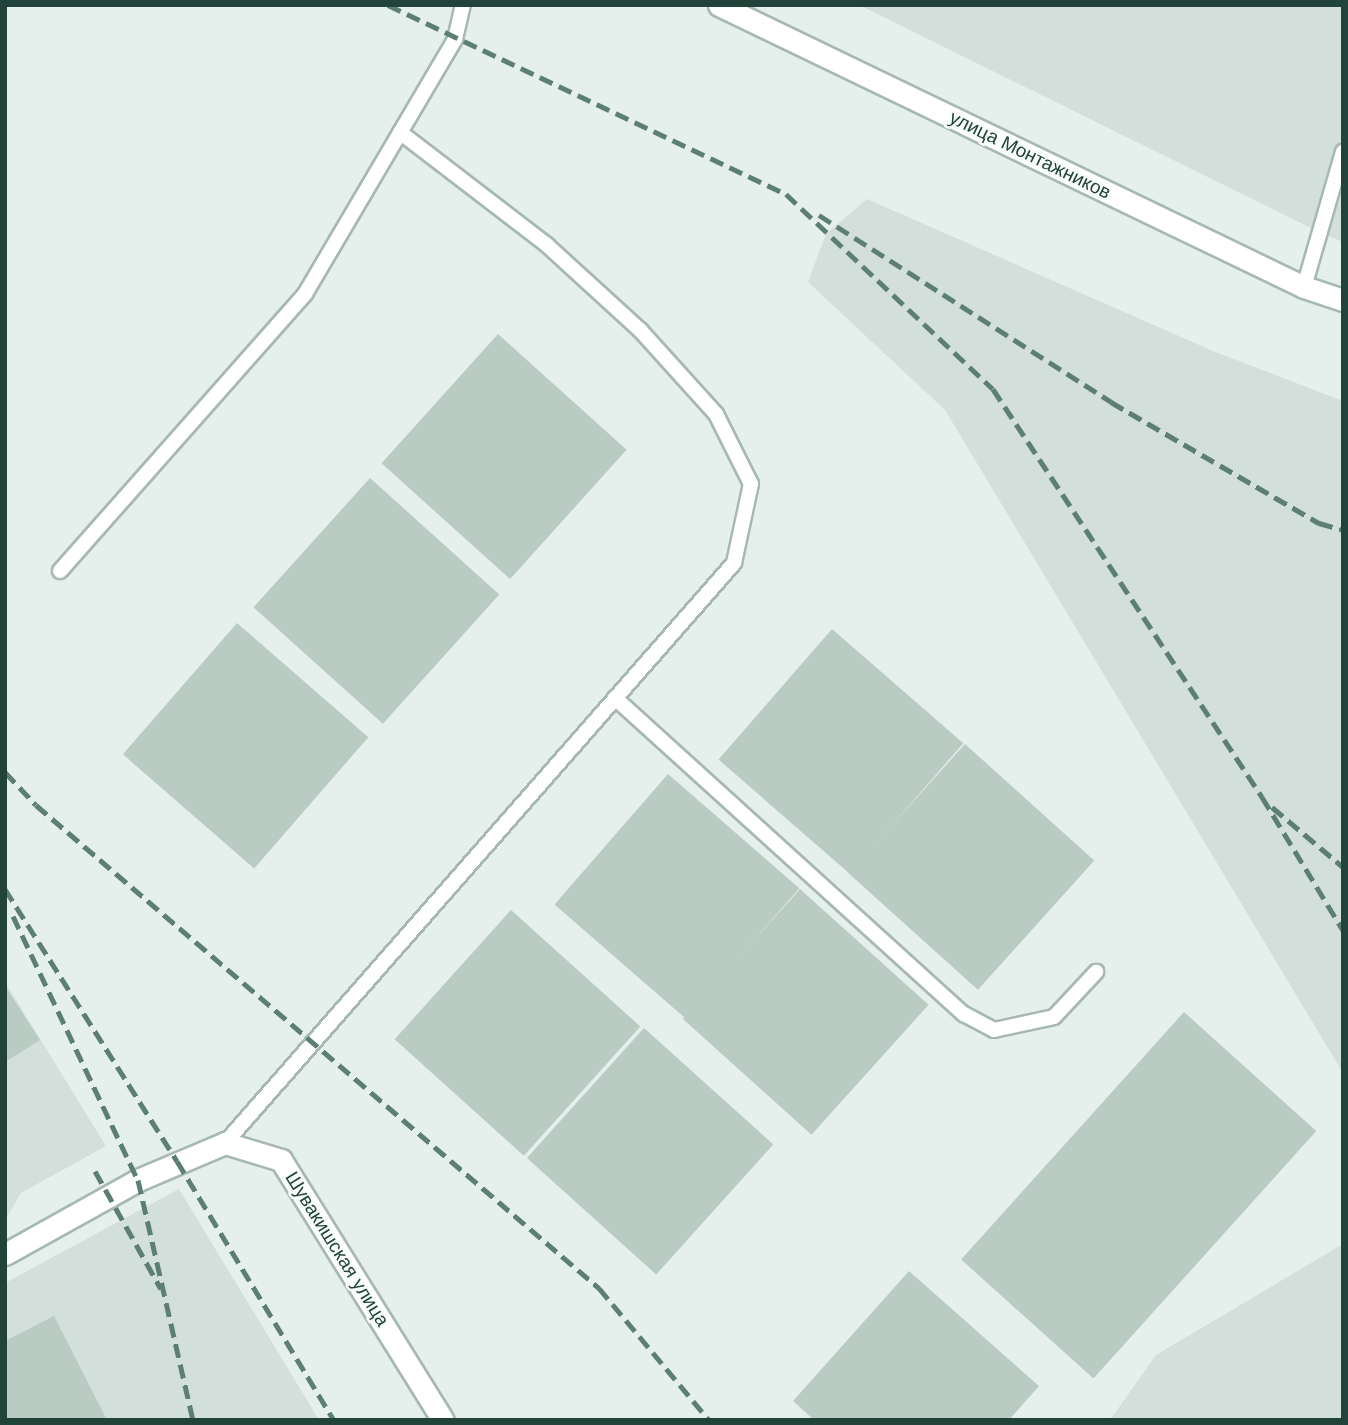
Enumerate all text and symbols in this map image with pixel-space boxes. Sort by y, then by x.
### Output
street label: улица Монтажников [946,106,1114,204]
street label: Шувакишская улица [280,1167,394,1331]

